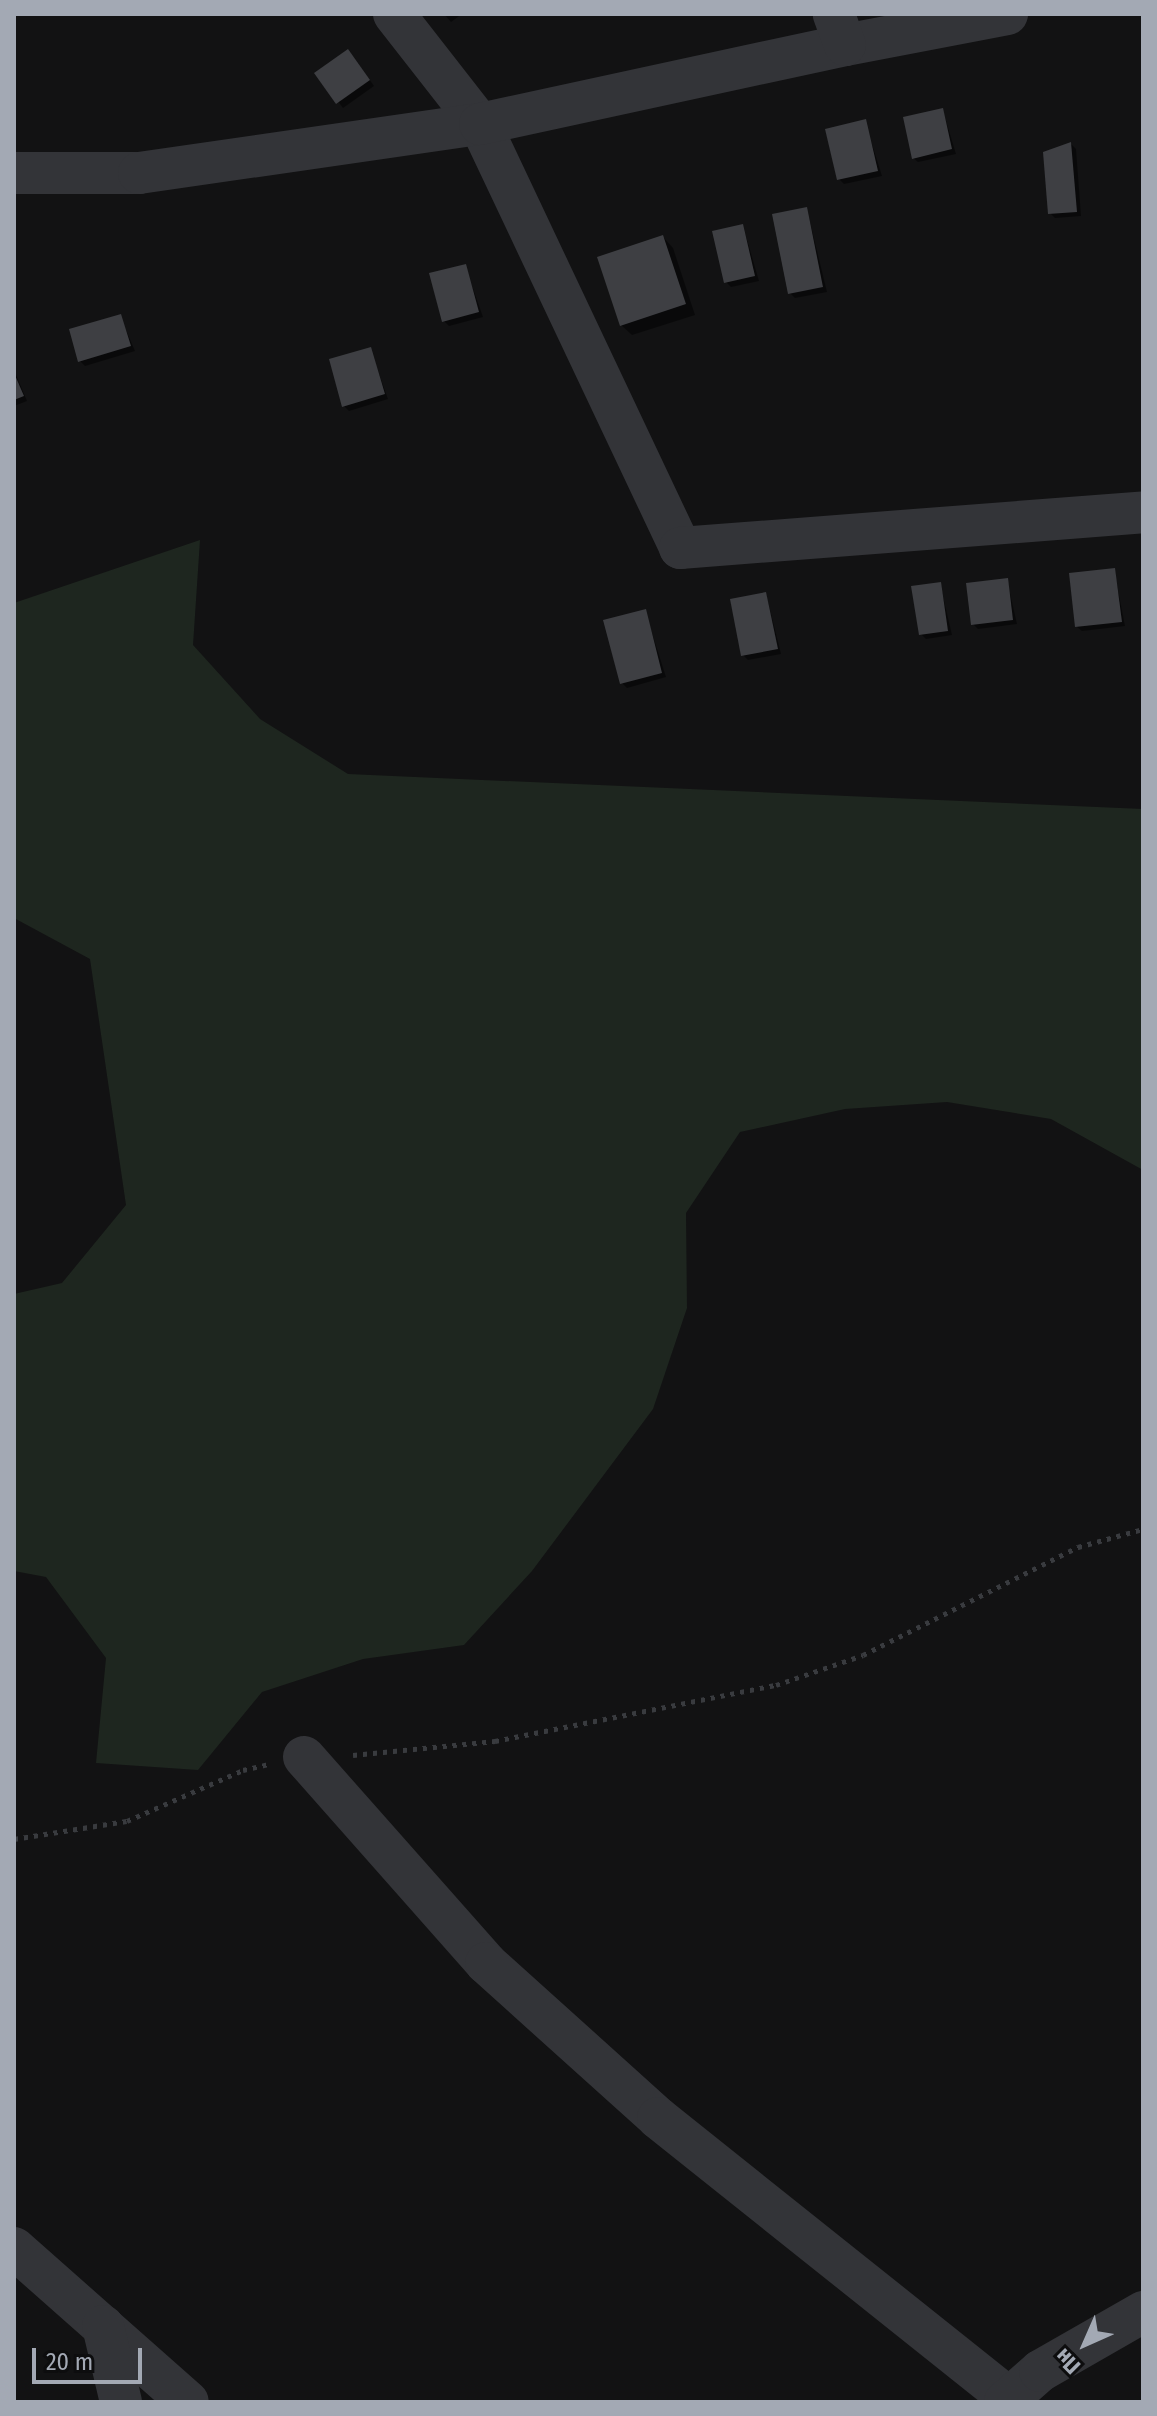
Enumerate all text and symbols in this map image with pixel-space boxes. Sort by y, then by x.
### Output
north arrow [1045,2304,1125,2384]
scale bar [36,2332,146,2382]
text: Пн [1049,2343,1086,2380]
text: 20 m [46,2348,93,2376]

